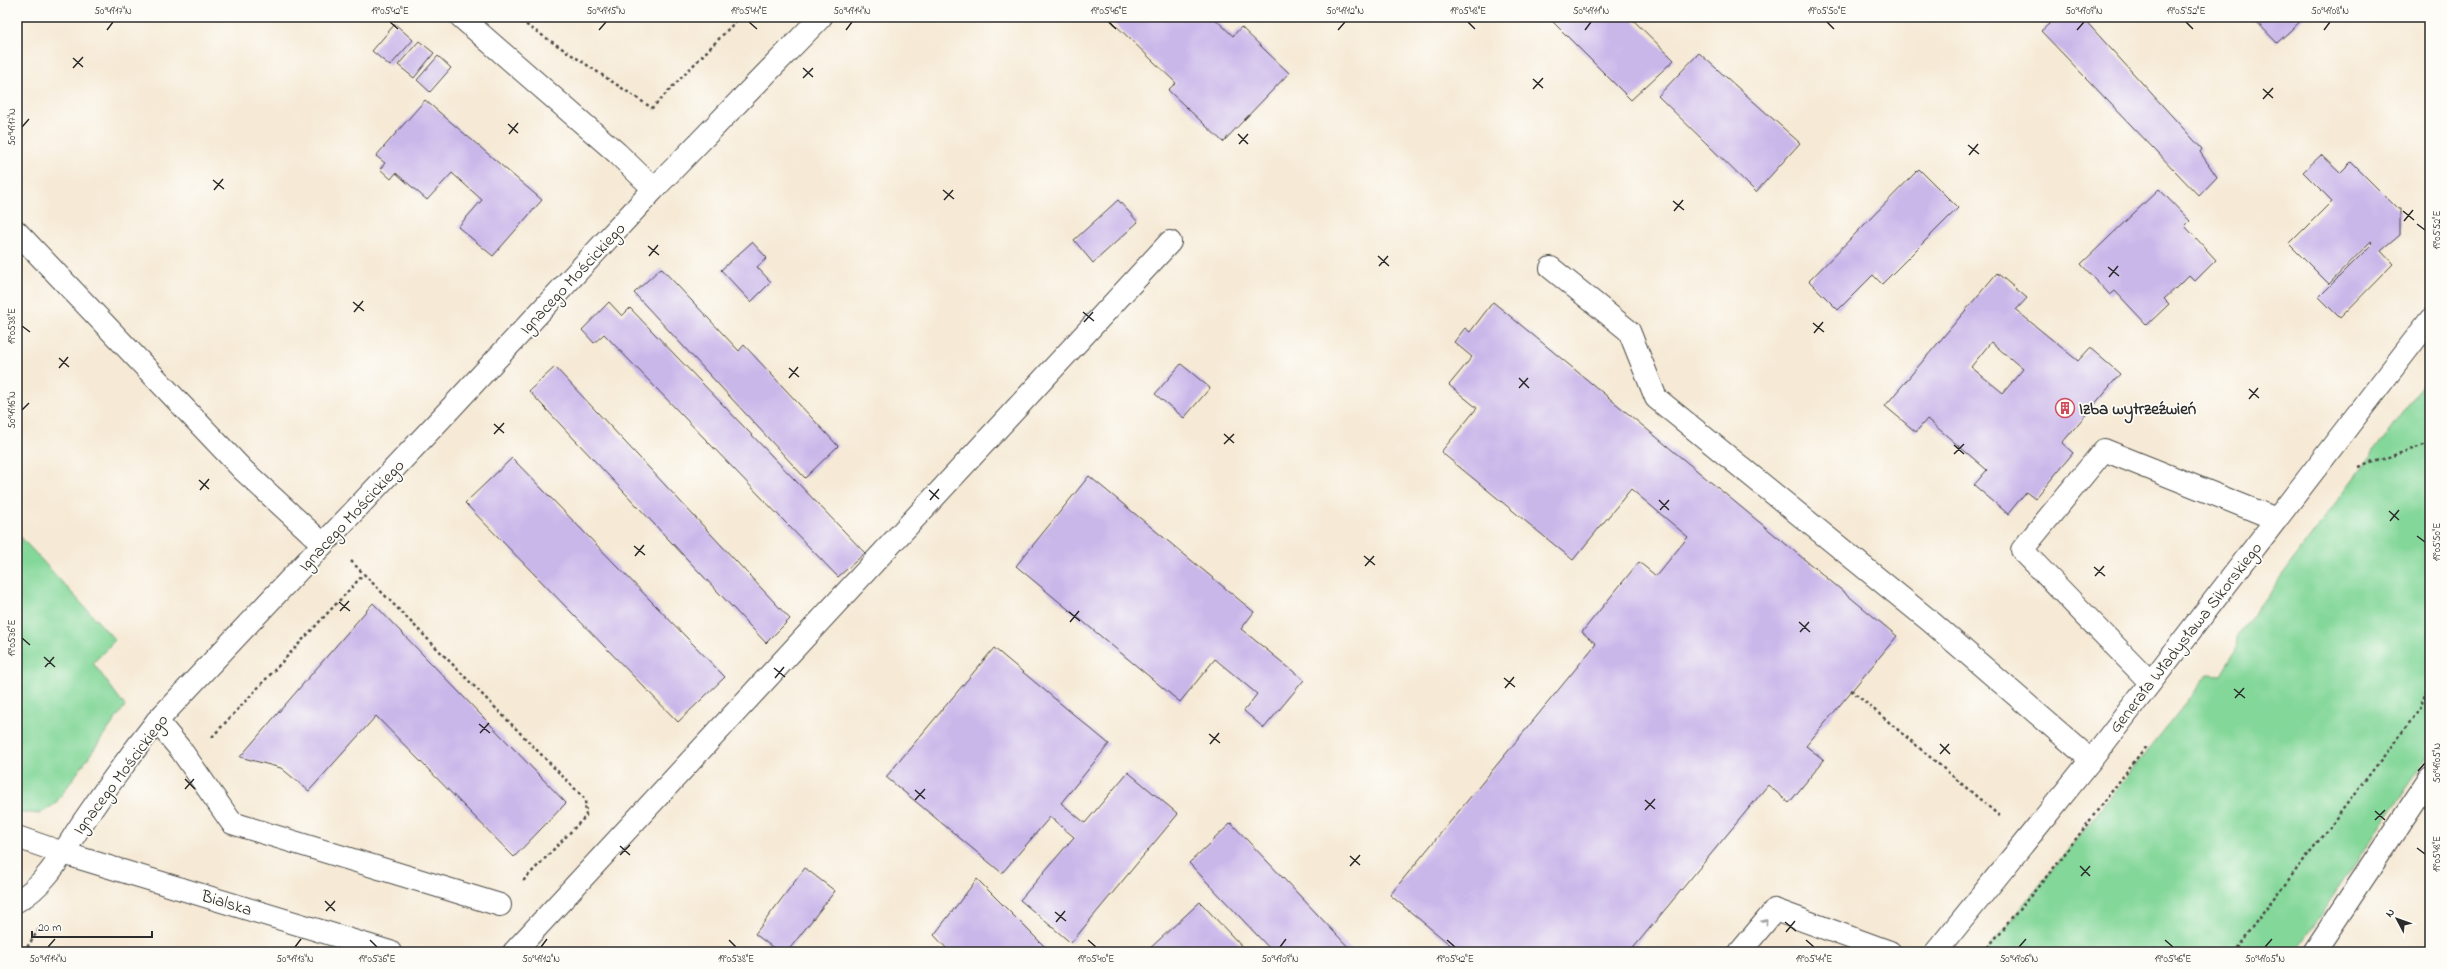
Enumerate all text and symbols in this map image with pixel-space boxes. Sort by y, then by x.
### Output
text: 50°49'17"N [94,4,132,19]
text: 19°05'42"E [371,4,409,19]
text: 50°49'15"N [587,4,626,19]
text: 19°05'44"E [731,4,767,19]
text: 50°49'14"N [833,4,871,19]
text: 19°05'46"E [1091,4,1127,19]
text: 50°49'12"N [1326,4,1364,19]
text: 19°05'48"E [1450,4,1486,19]
text: 50°49'11"N [1573,4,1609,19]
text: 19°05'50"E [1808,4,1846,19]
text: 50°49'09"N [2065,4,2103,19]
text: 19°05'52"E [2166,4,2206,19]
text: 50°49'08"N [2311,4,2349,19]
text: 50°49'17"N [5,108,20,146]
text: 19°05'52"E [2430,210,2445,250]
street label: Ignacego Mościckiego [514,217,633,342]
text: 19°05'38"E [5,308,20,344]
text: 50°49'16"N [5,391,20,429]
building icon: Izba wytrzeźwień [2054,397,2076,419]
place label: Izba wytrzeźwień [2079,397,2197,424]
street label: Ignacego Mościckiego [293,454,412,579]
text: 19°05'50"E [2430,523,2445,561]
street label: Generała Władysława Sikorskiego [2104,537,2270,740]
text: 19°05'36"E [5,620,20,656]
street label: Ignacego Mościckiego [67,709,177,842]
text: 50°49'05"N [2430,743,2445,783]
text: 19°05'48"E [2430,836,2445,872]
street label: Bialska [197,884,255,923]
north arrow [2377,899,2417,939]
text: N [2382,905,2399,921]
scale bar [32,913,152,939]
text: 20 m [38,919,61,937]
one-way arrow [1760,919,1767,927]
text: 50°49'14"N [29,952,67,967]
text: 50°49'13"N [276,952,314,967]
text: 19°05'36"E [359,952,395,967]
text: 50°49'12"N [522,952,560,967]
text: 19°05'38"E [718,952,754,967]
text: 19°05'40"E [1078,952,1114,967]
text: 50°49'09"N [1261,952,1299,967]
text: 19°05'42"E [1436,952,1474,967]
text: 19°05'44"E [1796,952,1832,967]
text: 50°49'06"N [2000,952,2039,967]
text: 19°05'46"E [2155,952,2191,967]
text: 50°49'05"N [2245,952,2285,967]

